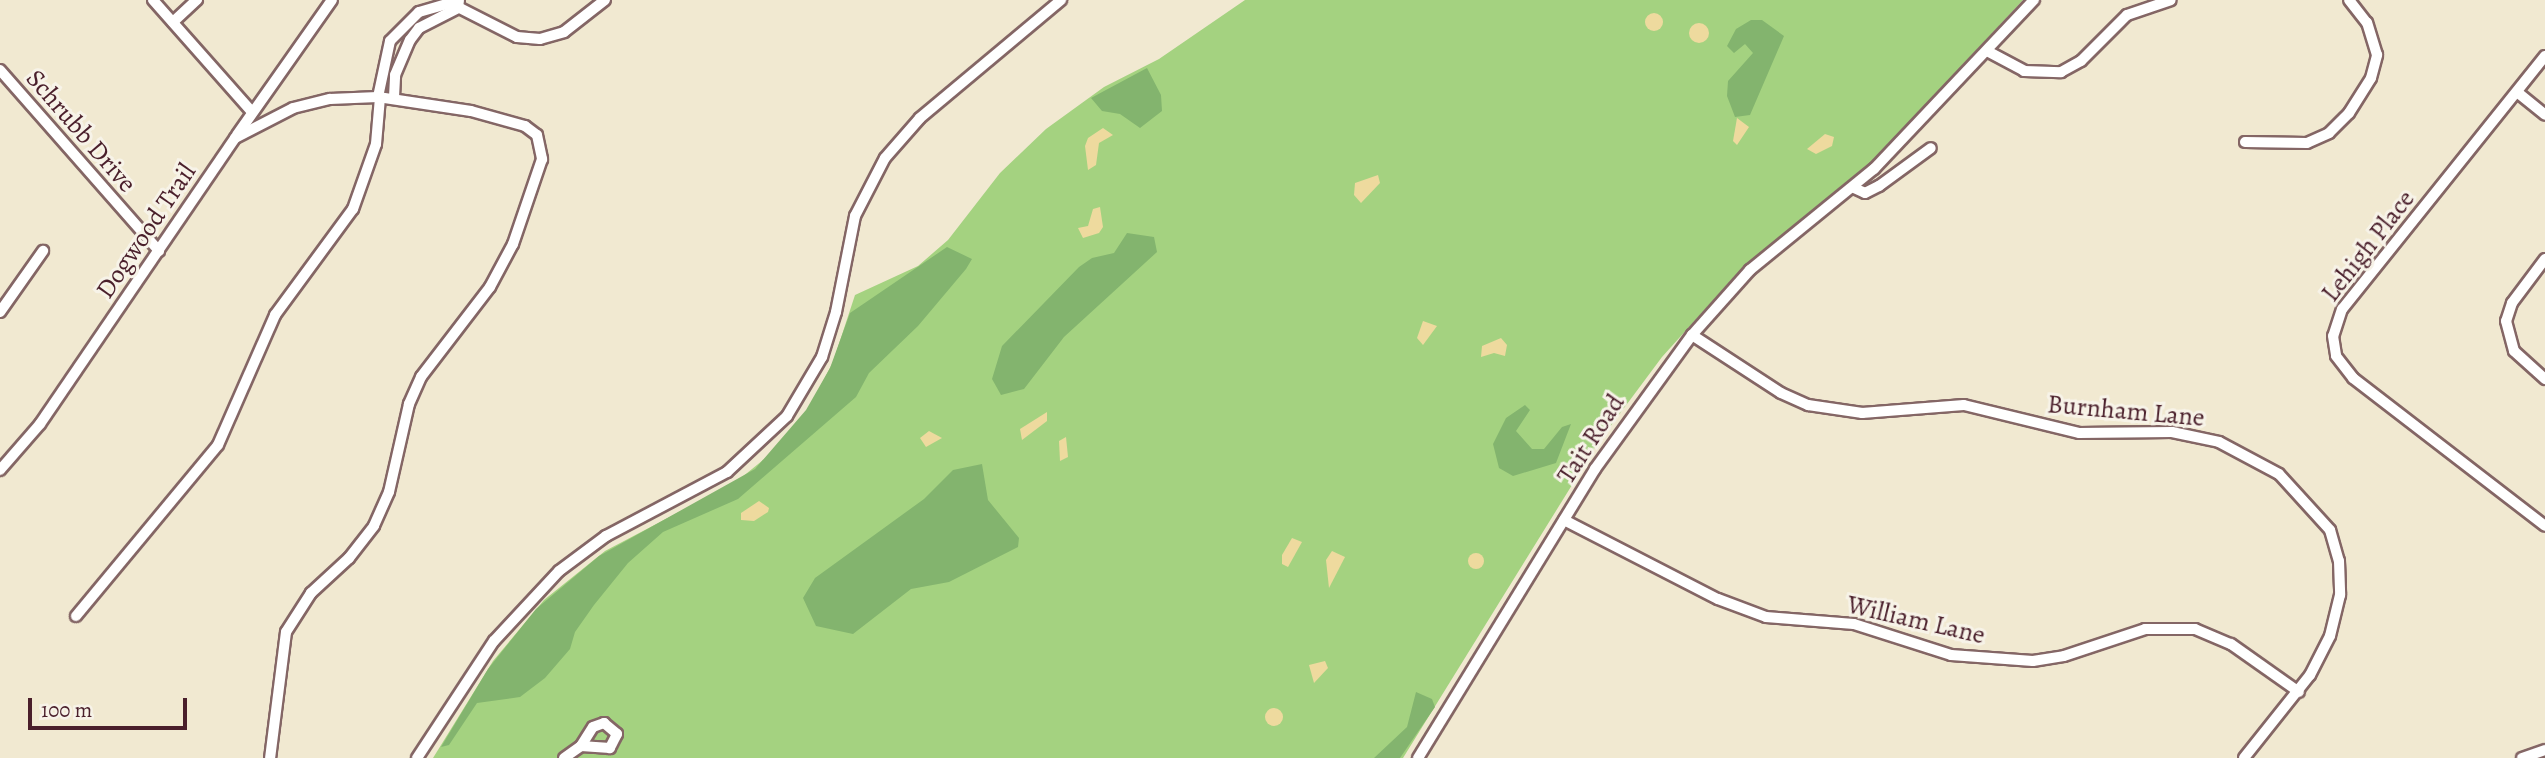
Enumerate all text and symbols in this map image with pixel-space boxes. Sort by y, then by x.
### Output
street label: Schrubb Drive [19,63,143,199]
street label: Dogwood Trail [89,158,203,304]
street label: Lehigh Place [2315,184,2421,308]
street label: Tait Road [1551,388,1631,490]
street label: Burnham Lane [2046,389,2206,433]
street label: William Lane [1844,589,1988,651]
scale bar [32,684,191,728]
text: 100 m [41,696,92,724]

